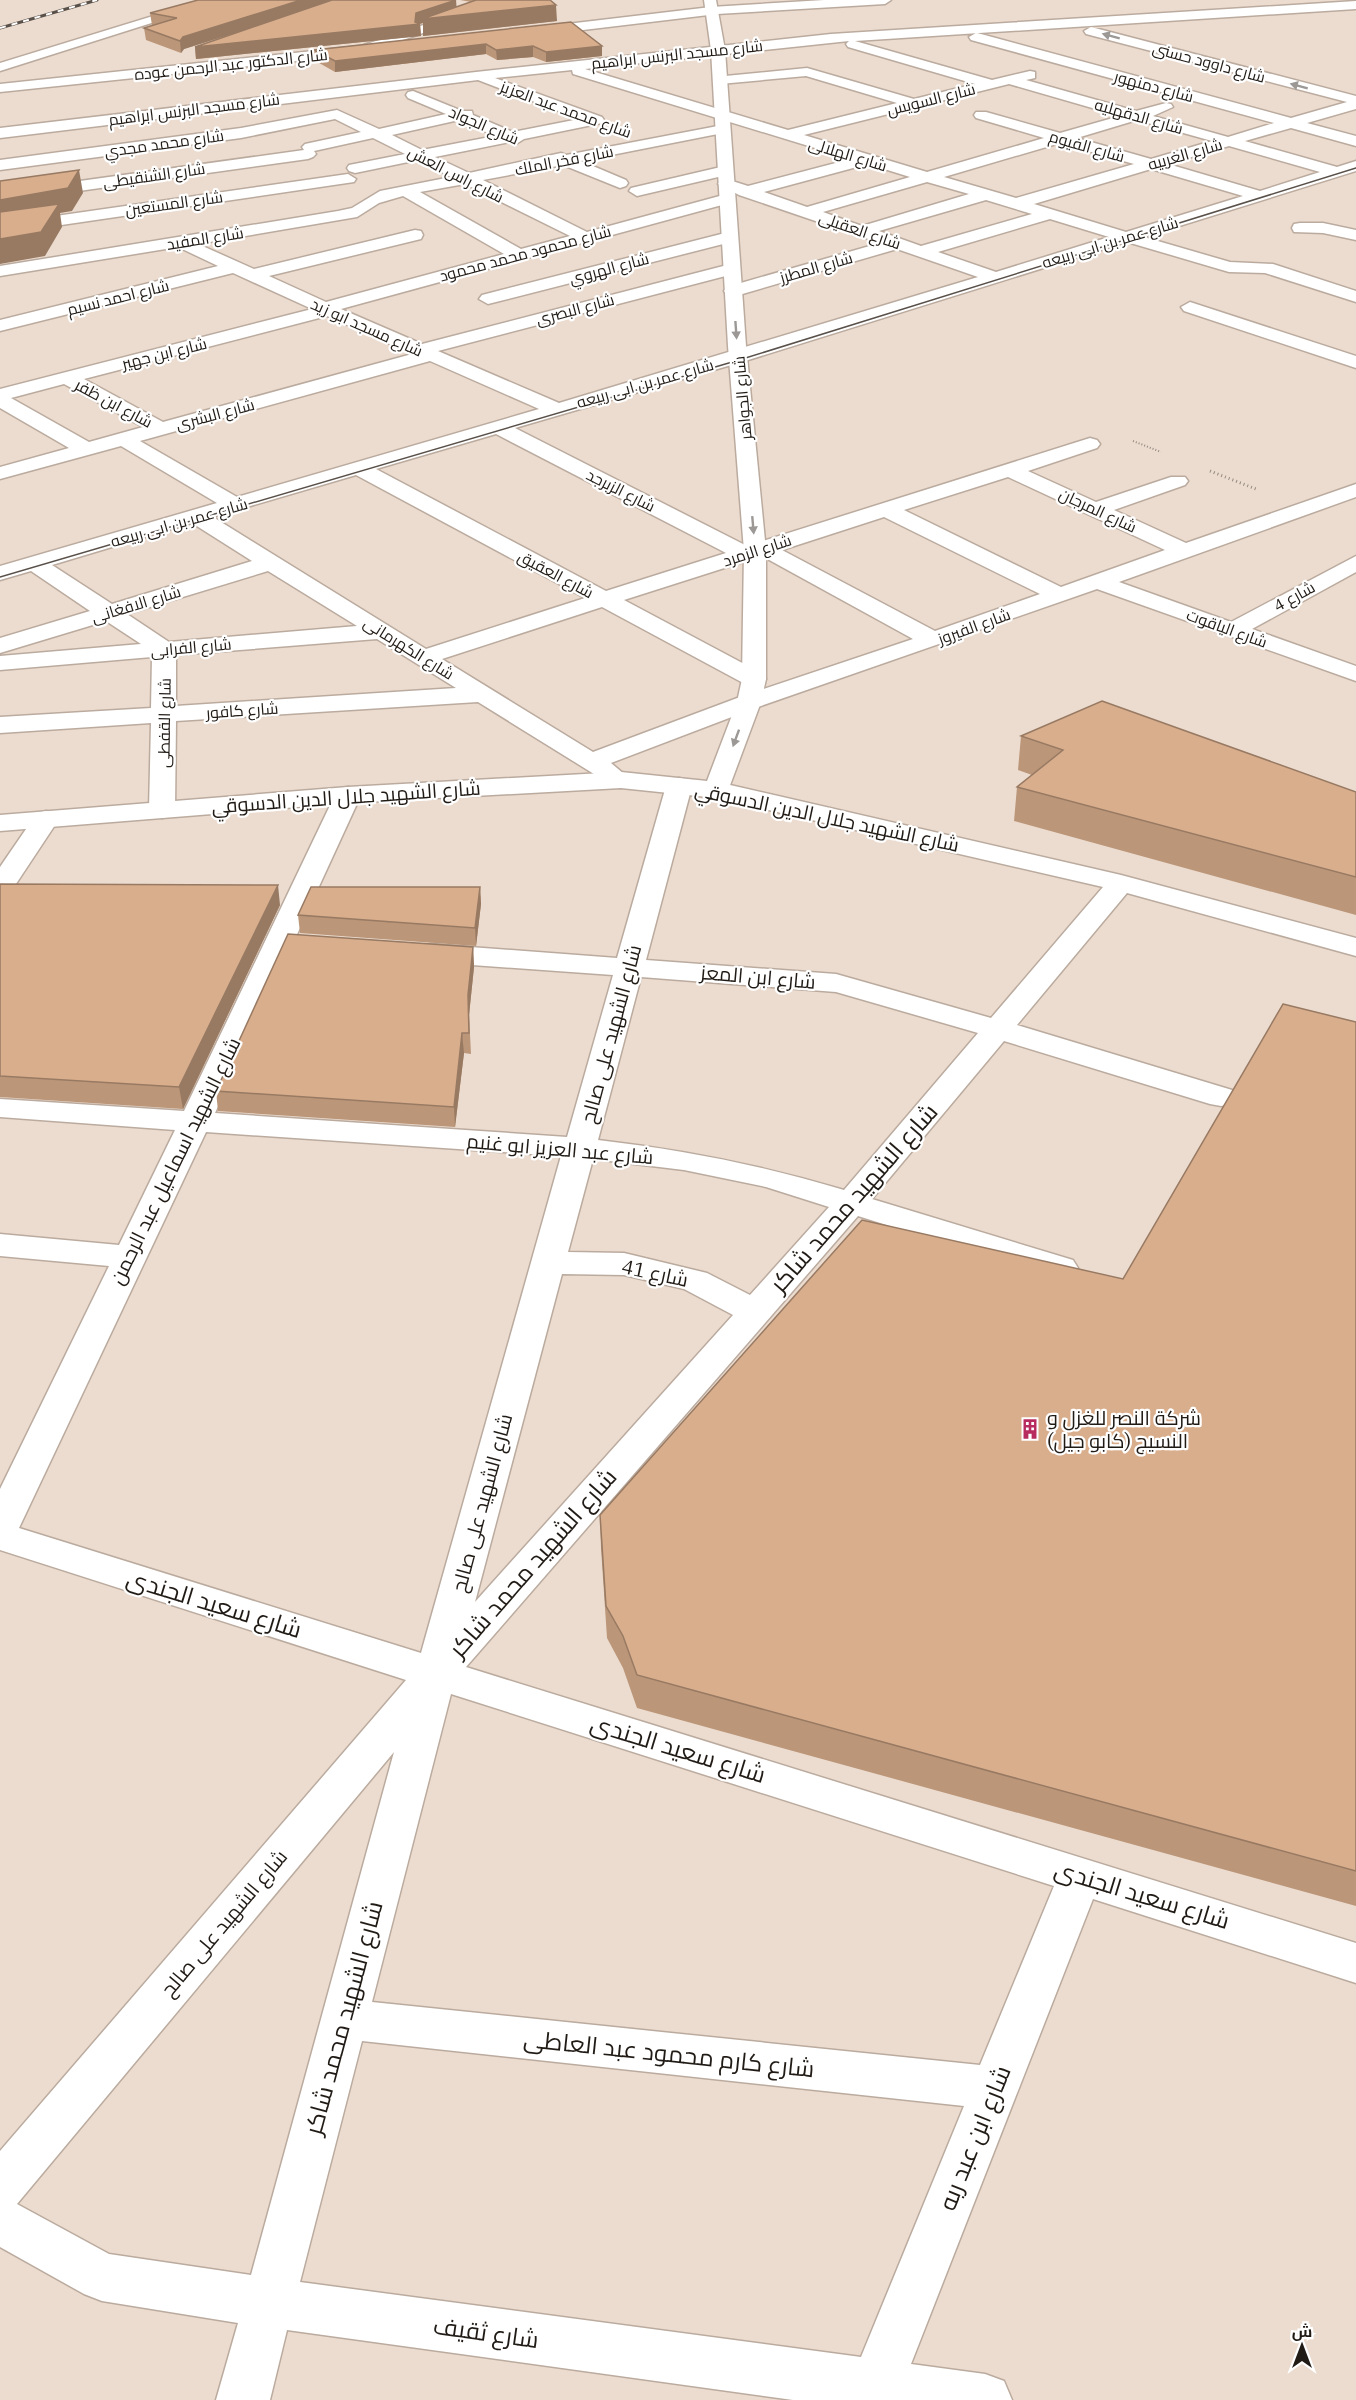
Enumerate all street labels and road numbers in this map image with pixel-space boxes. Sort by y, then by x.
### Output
street label: شارع مسجد البرنس ابراهيم [590,35,764,75]
street label: شارع داوود حسنى [1150,37,1268,89]
street label: شارع الدكتور عبد الرحمن عوده [133,44,329,86]
street label: شارع دمنهور [1111,66,1196,108]
street label: شارع محمد عبد العزيز [496,76,634,144]
street label: شارع السويس [885,78,978,122]
street label: شارع مسجد البرنس ابراهيم [107,89,281,131]
street label: شارع الدقهليه [1092,94,1186,140]
street label: شارع الجواد [445,101,522,151]
street label: شارع محمد مجدي [103,125,226,165]
street label: شارع الفيوم [1046,126,1127,168]
street label: شارع الهلالى [806,133,890,177]
street label: شارع الغربيه [1145,134,1225,176]
street label: شارع راس العش [404,141,507,209]
street label: شارع فخر الملك [513,141,615,181]
street label: شارع الشنقيطى [102,158,207,194]
street label: شارع المستعين [124,186,225,222]
street label: شارع العقيلى [816,207,904,255]
street label: شارع عمر بن ابى ربيعه [1039,212,1181,274]
street label: شارع محمود محمد محمود [437,220,613,287]
street label: شارع المفيد [165,222,245,256]
street label: شارع المطرز [776,247,855,289]
street label: شارع الهروي [567,248,652,292]
street label: شارع احمد نسيم [65,275,171,321]
street label: شارع البصرى [534,289,617,331]
street label: شارع مسجد ابو زيد [307,293,426,362]
street label: شارع ابن جهير [118,333,209,375]
street label: شارع عمر بن ابى ربيعه [574,354,716,414]
street label: شارع الجواهر [728,355,758,442]
street label: شارع ابن ظفر [70,374,156,434]
street label: شارع البشرى [173,394,257,436]
street label: شارع الزبرجد [582,464,659,518]
street label: شارع المرجان [1055,483,1140,538]
street label: شارع عمر بن ابى ربيعه [108,493,250,553]
street label: شارع الزمرد [720,530,794,572]
street label: شارع العقيق [514,546,597,604]
street label: شارع 4 [1270,577,1319,617]
street label: شارع الافغانى [89,581,184,629]
street label: شارع الفيروز [934,604,1014,651]
street label: شارع الياقوت [1183,604,1270,654]
street label: شارع الكهرمانى [359,612,458,685]
street label: شارع الفرابى [150,634,232,662]
street label: شارع القفطى [153,678,177,768]
street label: شارع كافور [204,697,279,725]
street label: شارع الشهيد جلال الدين الدسوقي [211,774,481,822]
street label: شارع الشهيد جلال الدين الدسوقي [692,775,962,861]
street label: شارع الشهيد على صالح [574,942,648,1126]
street label: شارع ابن المعز [698,958,817,996]
street label: شارع الشهيد اسماعيل عبد الرحمن [103,1033,247,1289]
street label: شارع الشهيد محمد شاكر [761,1096,945,1301]
street label: شارع عبد العزيز ابو غنيم [465,1127,655,1171]
street label: شارع 41 [619,1252,691,1294]
street label: شارع الشهيد على صالح [445,1411,519,1595]
street label: شارع الشهيد محمد شاكر [440,1461,624,1666]
street label: شارع سعيد الجندى [123,1561,306,1646]
street label: شارع سعيد الجندى [587,1706,770,1791]
street label: شارع الشهيد على صالح [154,1844,294,2002]
street label: شارع سعيد الجندى [1051,1852,1234,1937]
street label: شارع الشهيد محمد شاكر [296,1897,391,2140]
street label: شارع كارم محمود عبد العاطى [522,2022,816,2085]
street label: شارع ابن عبد ربه [930,2060,1019,2215]
street label: شارع ثقيف [431,2309,541,2356]

